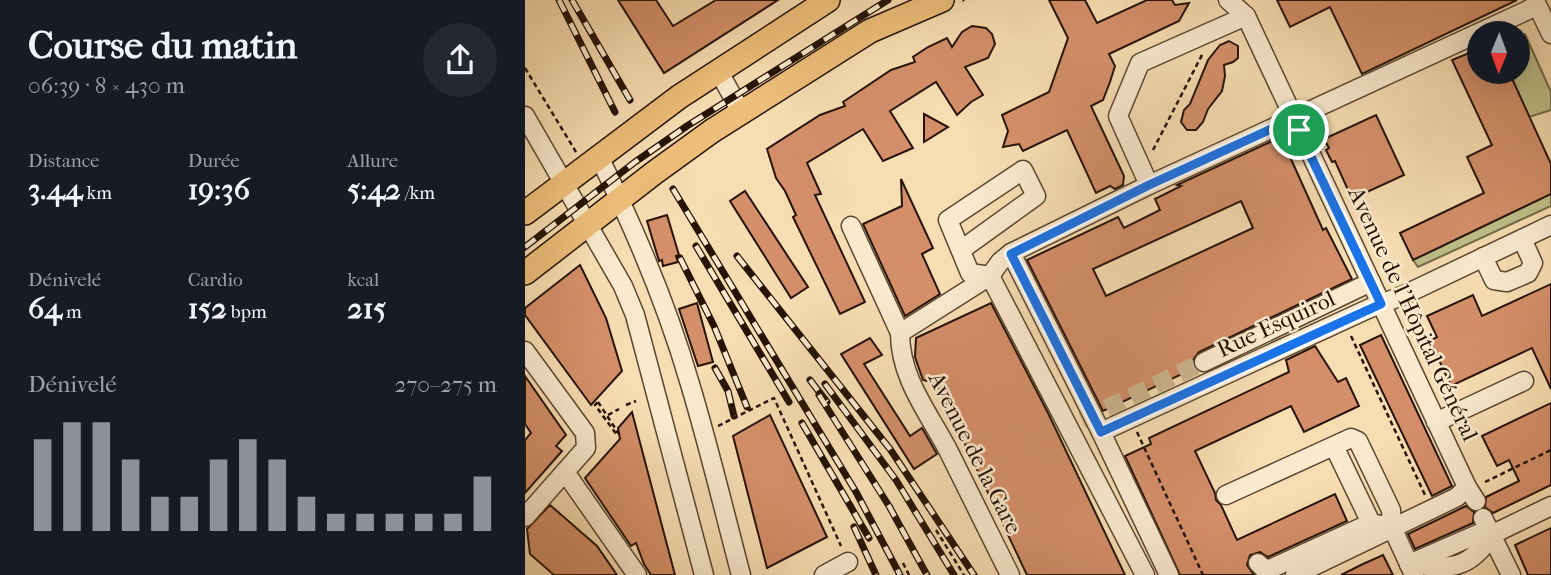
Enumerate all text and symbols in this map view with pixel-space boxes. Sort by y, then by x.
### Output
north arrow [1467,21,1529,84]
map controls [1467,21,1530,84]
text: Course du matin [28,23,297,68]
button: share [423,23,497,97]
text: 06:39 · 8 × 430 m [28,72,185,99]
pin [1269,100,1329,160]
icon: arrive [1280,111,1318,149]
text: Distance [28,150,99,172]
text: Durée [188,150,240,172]
text: Allure [347,150,398,172]
text: 3.44 [28,172,82,207]
text: 19:36 [188,172,250,207]
text: 5:42 [347,172,401,207]
text: km [82,182,112,204]
text: /km [401,182,435,204]
street label: Avenue de l'Hôpital Général [1342,182,1484,446]
text: Dénivelé [28,269,101,291]
text: Cardio [188,269,243,291]
text: kcal [347,269,379,291]
street label: Rue Esquirol [1213,285,1340,363]
text: 64 [28,291,62,326]
text: 152 [188,291,227,326]
text: 215 [347,291,386,326]
text: m [62,301,82,323]
text: bpm [227,301,267,323]
street label: Avenue de la Gare [922,367,1027,538]
text: Dénivelé [28,371,117,398]
text: 270–275 m [395,371,497,398]

